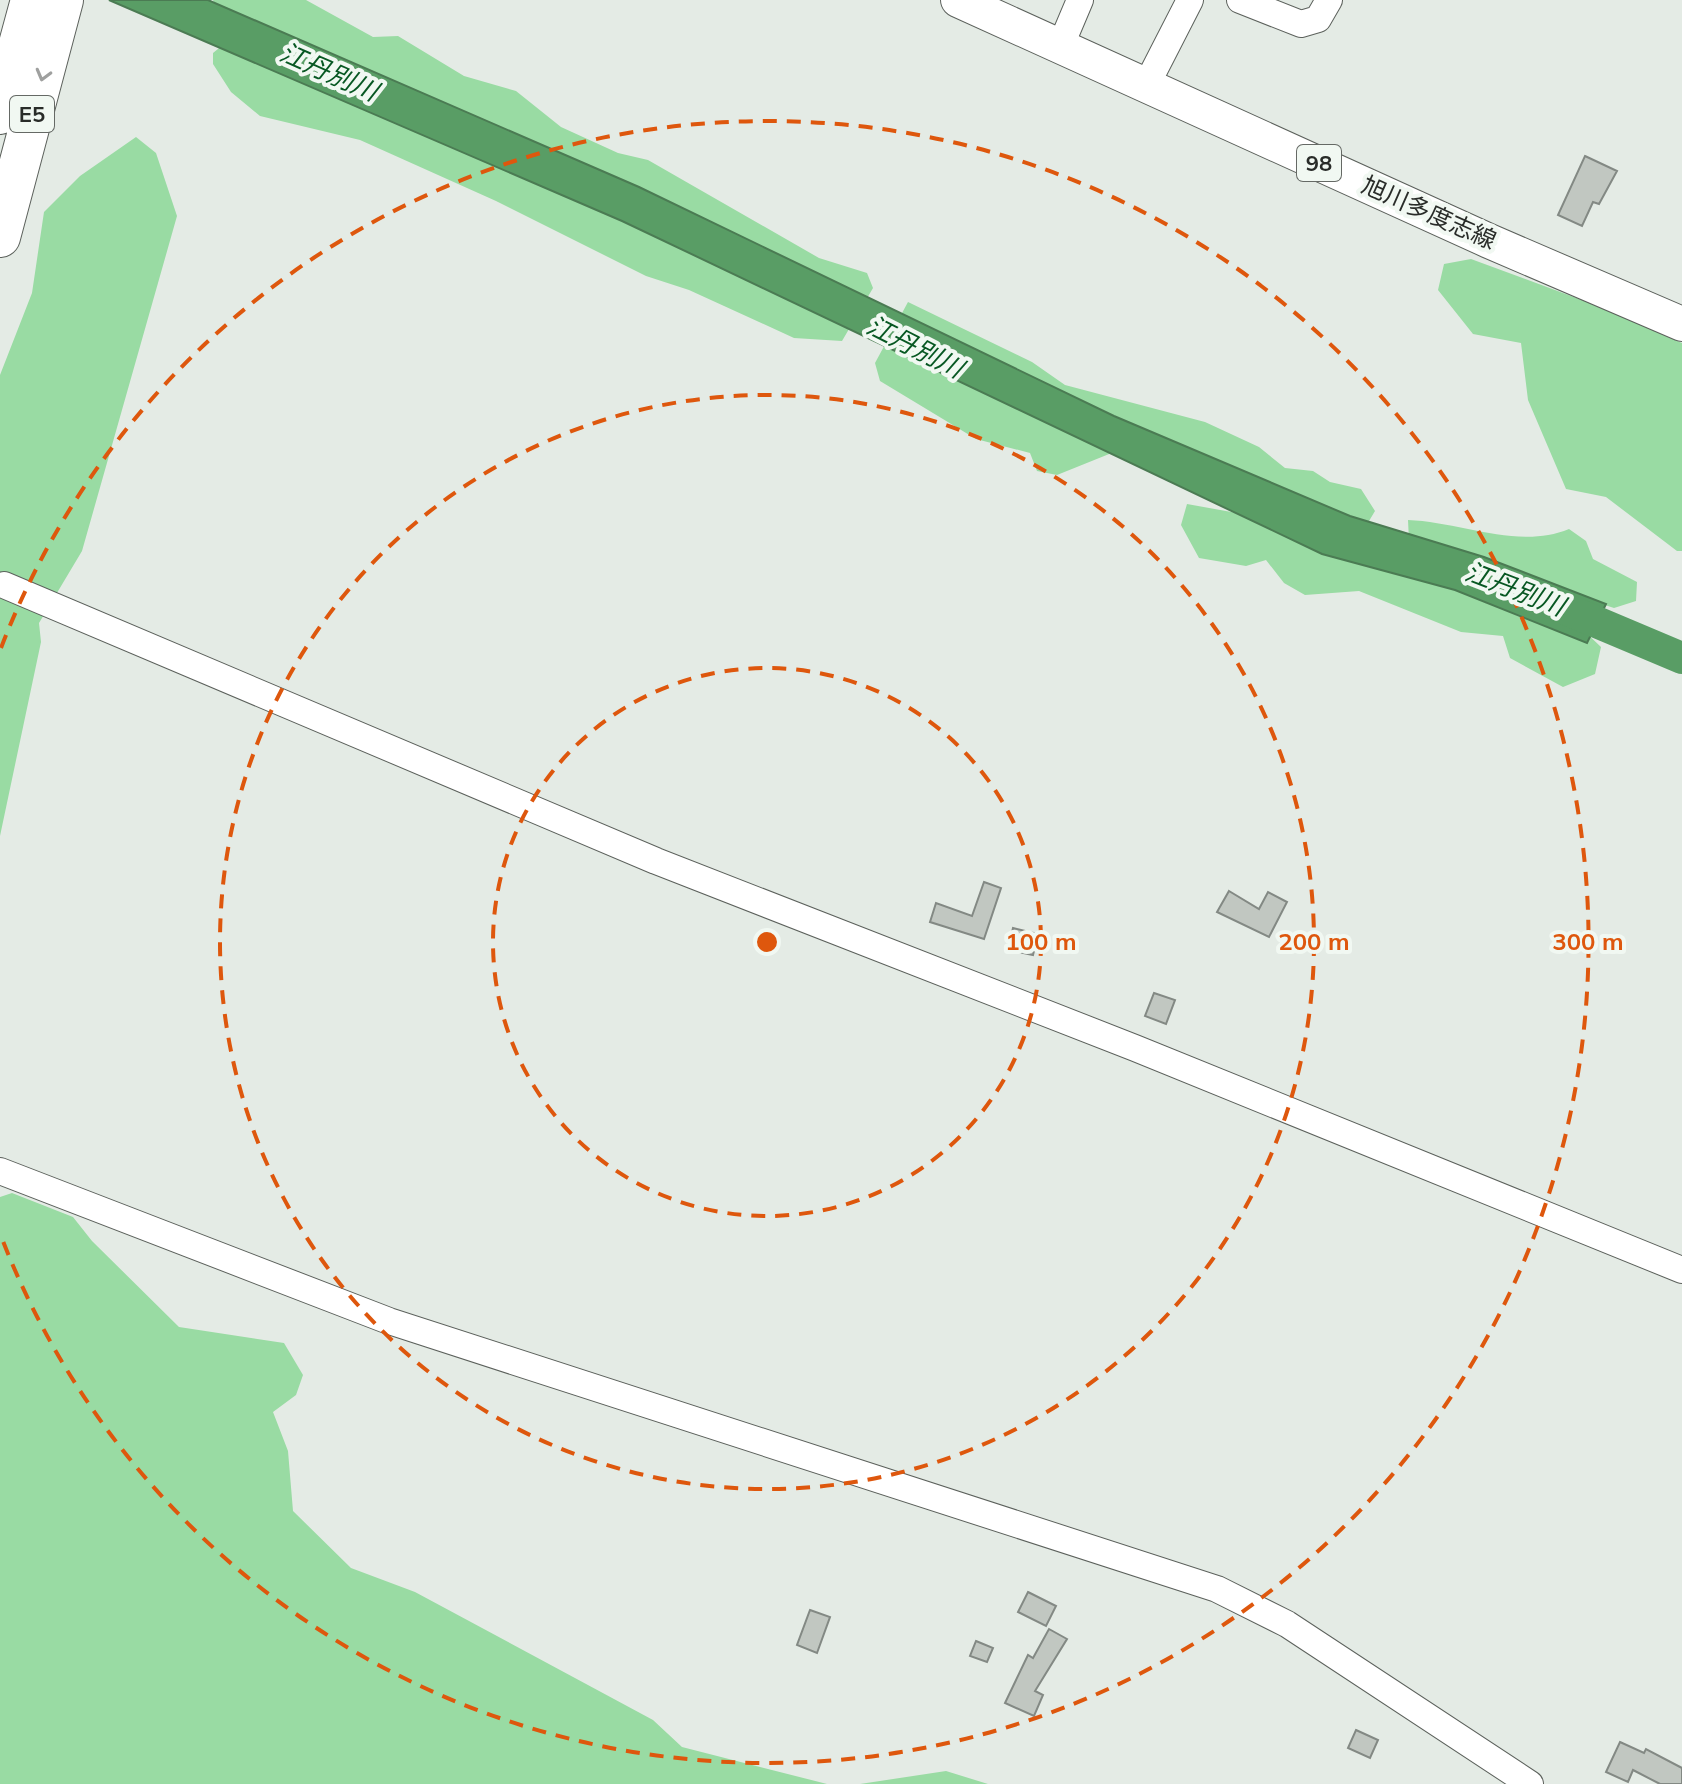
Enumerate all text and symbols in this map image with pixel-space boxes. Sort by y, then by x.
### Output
water label: 江丹別川 [275,35,386,109]
one-way arrow [35,68,52,82]
road number: E5 [10,96,54,132]
road number: 98 [1297,145,1341,181]
street label: 旭川多度志線 [1358,169,1501,255]
water label: 江丹別川 [861,308,972,386]
water label: 江丹別川 [1461,554,1572,624]
text: 100 m [1005,926,1077,956]
text: 200 m [1278,926,1350,956]
text: 300 m [1552,926,1624,956]
centre of rings [753,928,781,956]

